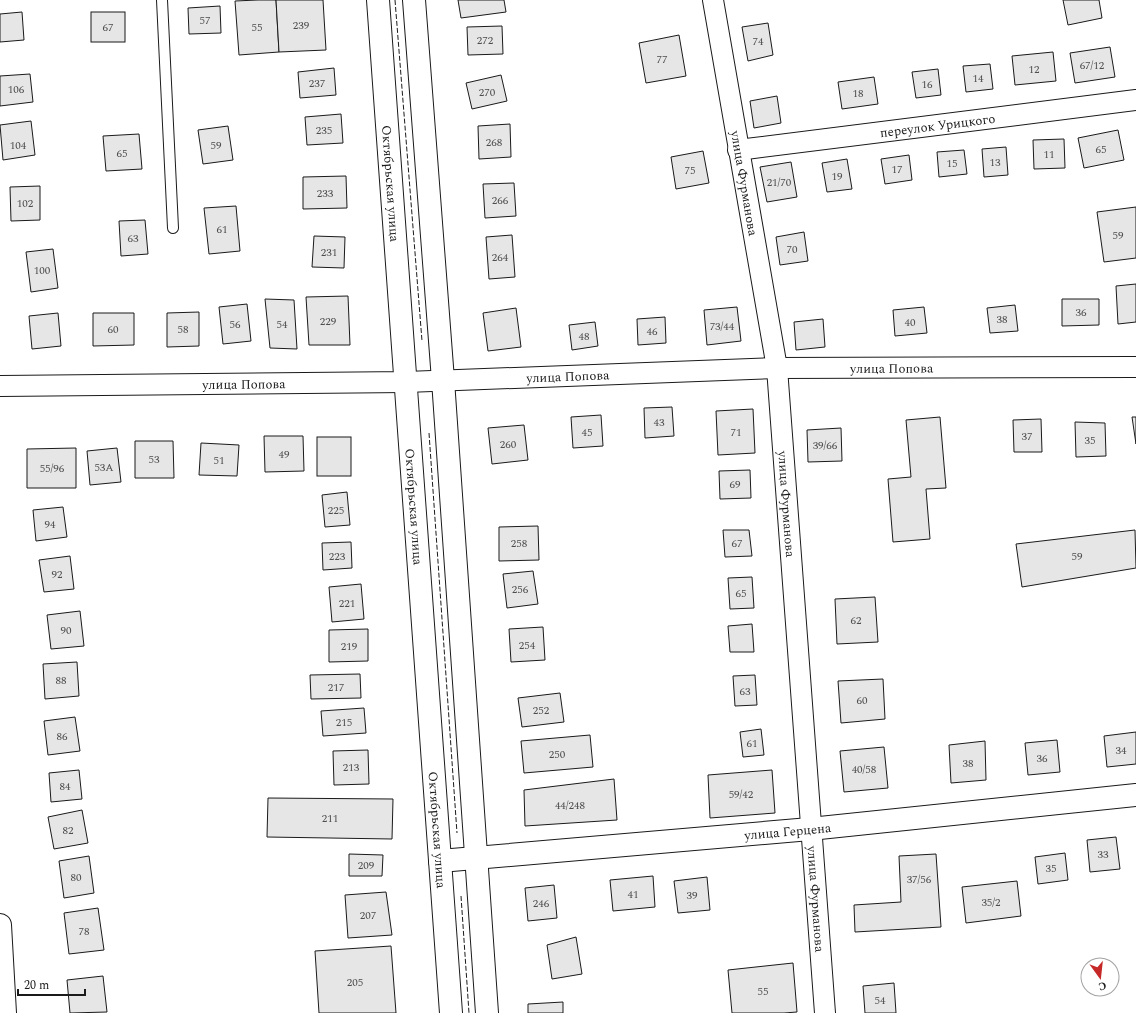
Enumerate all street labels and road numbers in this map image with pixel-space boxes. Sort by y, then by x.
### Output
street label: переулок Урицкого [879,109,996,143]
street label: Октябрьская улица [376,125,404,243]
street label: улица Фурманова [725,128,763,238]
street label: улица Попова [849,359,934,379]
street label: улица Попова [525,365,611,388]
street label: улица Попова [201,374,286,395]
street label: Октябрьская улица [399,448,428,566]
street label: улица Фурманова [772,449,800,559]
street label: Октябрьская улица [423,771,451,890]
street label: улица Герцена [743,818,833,846]
street label: улица Фурманова [802,844,829,954]

